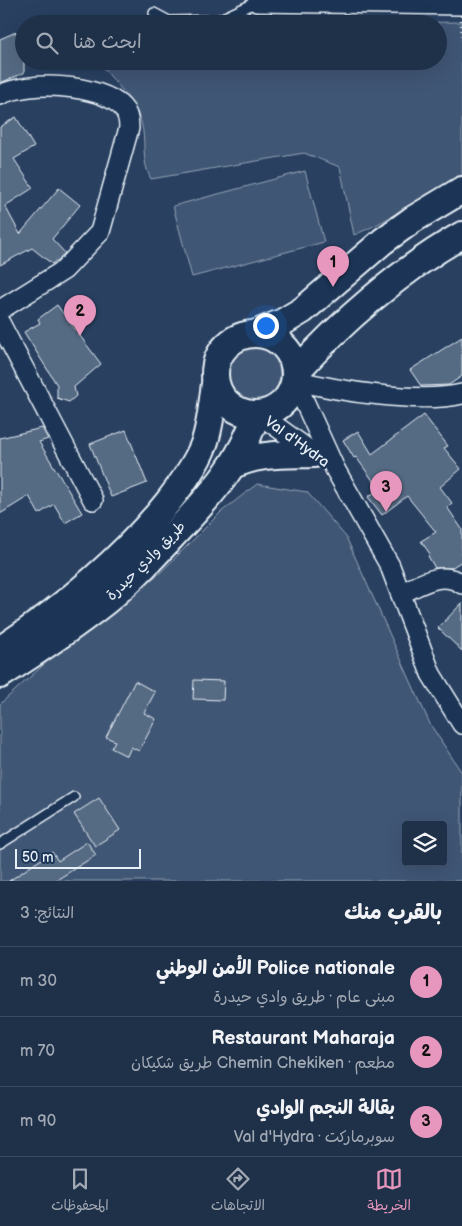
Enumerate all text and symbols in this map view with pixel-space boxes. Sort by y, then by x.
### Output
search box [15,15,447,70]
icon: search [33,29,61,57]
text: ابحث هنا [73,31,142,54]
pin: 1 [317,246,349,287]
pin: 2 [64,295,96,336]
your location [253,313,279,339]
street label: Val d'Hydra [261,412,333,472]
pin: 3 [370,471,402,512]
street label: طريق وادي حيدرة [102,517,191,606]
map controls [402,821,447,866]
button: layers [402,821,447,866]
scale bar [15,846,141,869]
text: 50 m [22,849,54,866]
text: بالقرب منك [344,900,442,925]
text: النتائج: 3 [20,904,74,923]
text: Police nationale الأمن الوطني [156,957,395,980]
text: 30 m [20,972,57,991]
text: 1 [423,972,429,991]
text: مبنى عام · طريق وادي حيدرة [213,988,395,1007]
text: Restaurant Maharaja [211,1027,395,1050]
text: 70 m [20,1042,55,1061]
text: 2 [421,1042,431,1061]
text: مطعم · Chemin Chekiken طريق شكيكان [131,1054,395,1073]
text: بقالة النجم الوادي [256,1097,395,1120]
text: 90 m [20,1112,56,1131]
text: 3 [421,1112,431,1131]
text: سوبرماركت · Val d'Hydra [234,1128,395,1147]
tab: المحفوظات [51,1165,109,1218]
tab: الاتجاهات [211,1165,265,1218]
tab: الخريطة [367,1165,411,1218]

